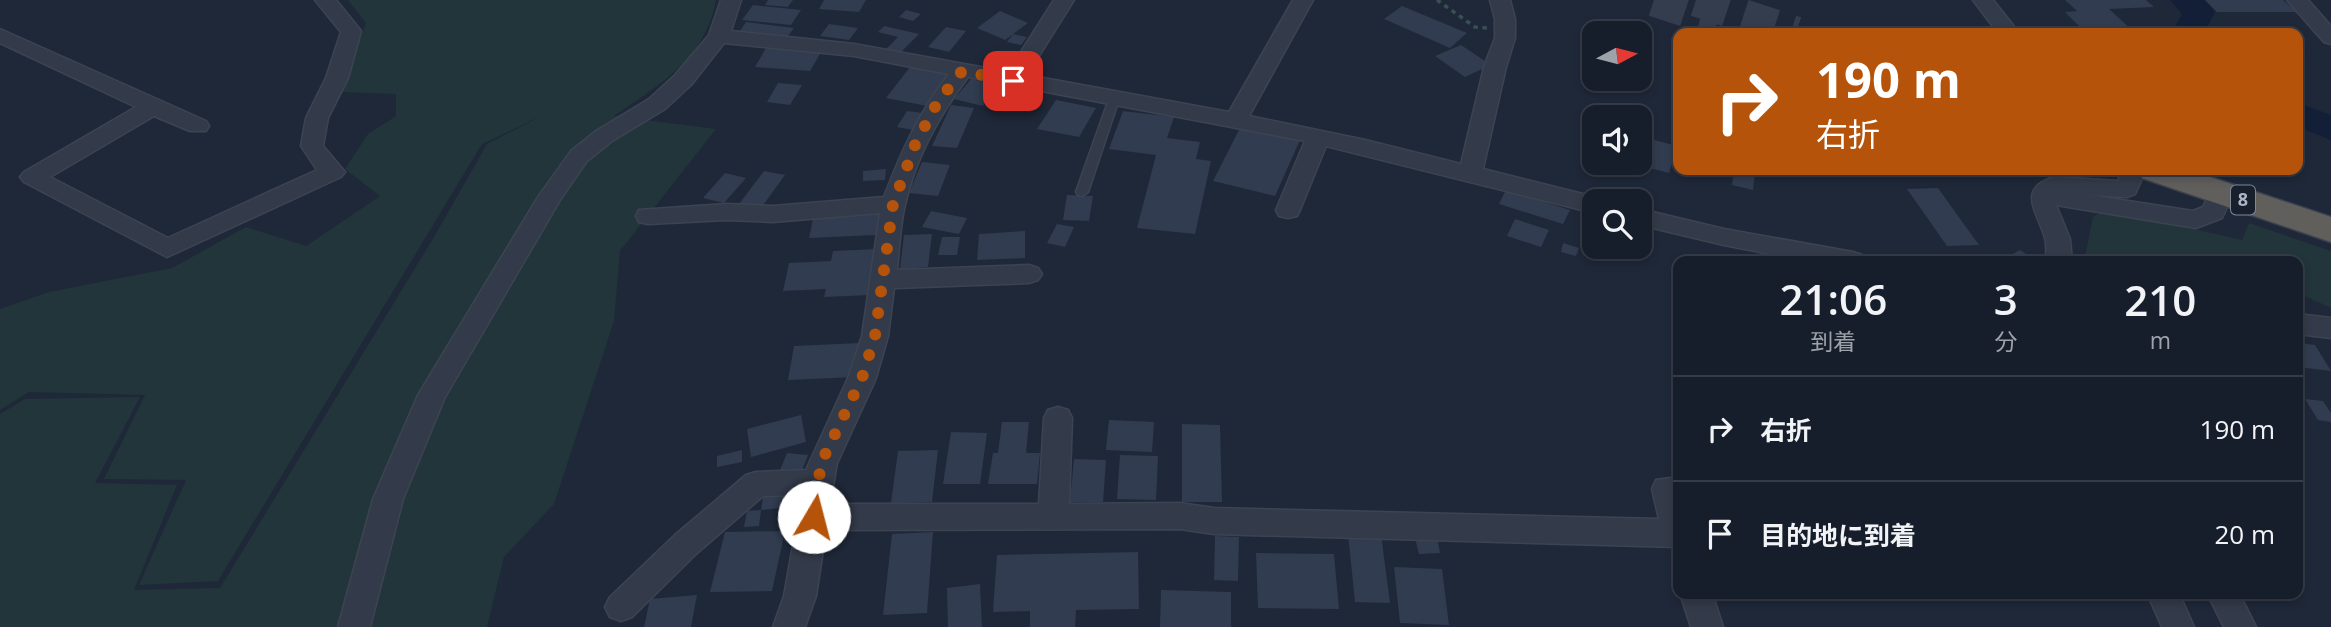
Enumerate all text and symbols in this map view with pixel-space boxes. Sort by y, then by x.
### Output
north arrow [1582,21,1652,91]
map controls [1582,21,1652,259]
text: 190 m [1816,46,1961,112]
pin [983,51,1043,111]
icon: right [1701,56,1792,147]
icon: arrive [994,62,1032,100]
button: sound [1582,105,1652,175]
text: 右折 [1816,112,1880,155]
road number: 8 [2231,186,2255,215]
button: search [1582,189,1652,259]
text: 21:06 [1780,270,1887,327]
text: 3 [1994,270,2018,327]
text: 210 [2124,271,2196,328]
text: m [2150,324,2171,356]
text: 到着 [1810,325,1856,357]
text: 分 [1994,325,2017,357]
icon: right [1701,410,1739,448]
text: 190 m [2200,411,2275,447]
text: 右折 [1760,412,1812,448]
position arrow [777,480,851,554]
icon: arrive [1701,515,1739,553]
text: 20 m [2214,516,2275,552]
text: 目的地に到着 [1760,517,1916,553]

